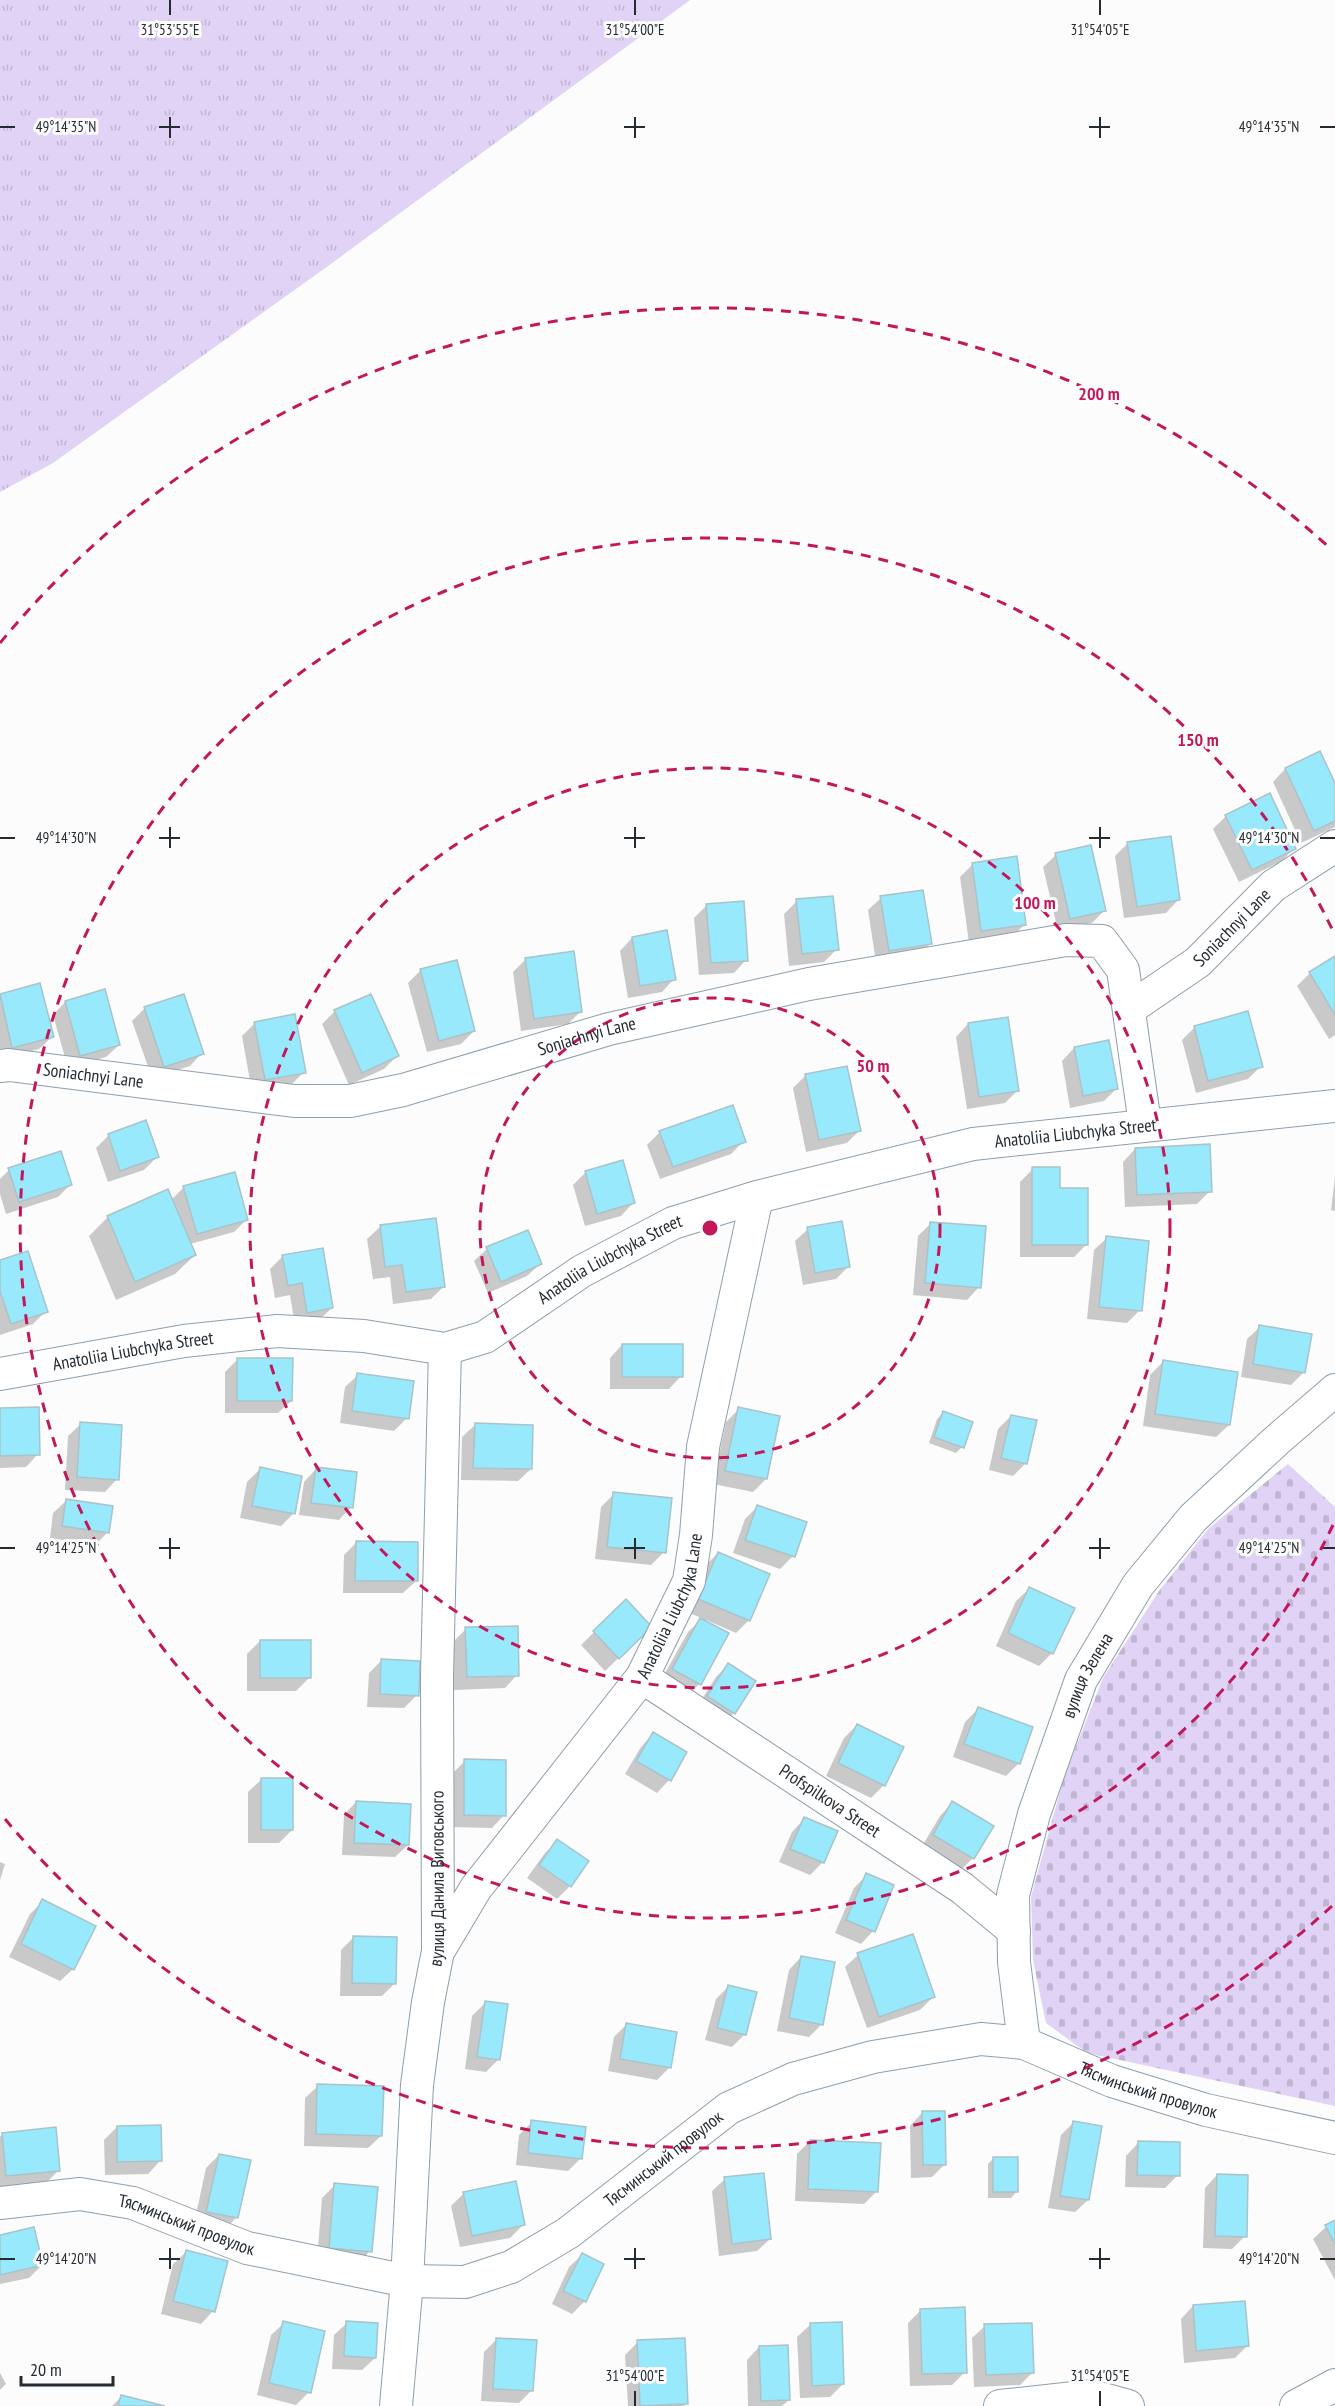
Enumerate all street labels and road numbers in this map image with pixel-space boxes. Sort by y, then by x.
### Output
street label: Soniachnyi Lane [1188,883,1275,971]
street label: Soniachnyi Lane [535,1011,638,1061]
street label: Soniachnyi Lane [42,1057,145,1093]
street label: Anatoliia Liubchyka Street [993,1113,1158,1153]
street label: Anatoliia Liubchyka Street [533,1209,685,1309]
street label: Anatoliia Liubchyka Street [51,1326,214,1375]
street label: Anatoliia Liubchyka Lane [631,1532,707,1682]
street label: вулиця Зелена [1057,1628,1118,1721]
street label: Profspilkova Street [775,1759,885,1842]
street label: вулиця Данила Виговського [423,1790,449,1968]
street label: Тясминський провулок [1076,2056,1219,2123]
street label: Тясминський провулок [599,2105,727,2212]
street label: Тясминський провулок [117,2189,257,2260]

